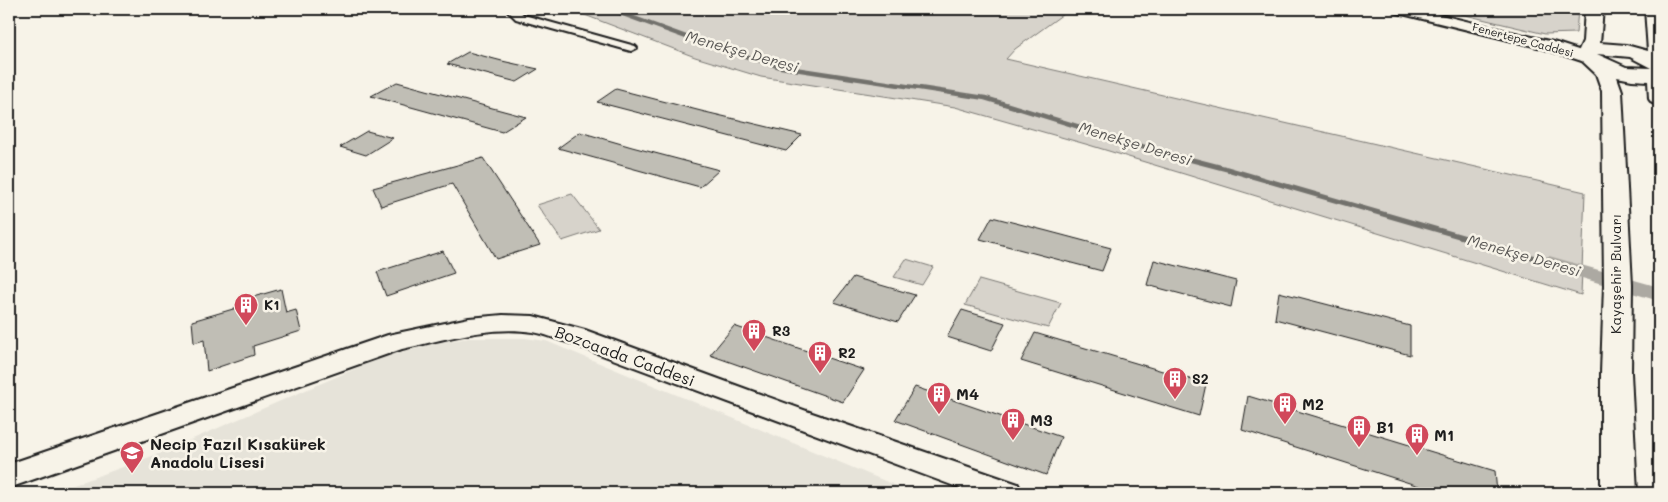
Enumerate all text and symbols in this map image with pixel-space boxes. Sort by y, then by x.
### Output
street label: Fenertepe Caddesi [1471,19,1575,60]
water label: Menekşe Deresi [683,25,802,77]
water label: Menekşe Deresi [1077,116,1194,170]
street label: Kayaşehir Bulvarı [1606,214,1625,334]
water label: Menekşe Deresi [1465,229,1584,281]
building icon: K1 [233,292,259,326]
place label: K1 [264,295,279,314]
building icon: R3 [741,318,767,352]
street label: Bozcaada Caddesi [552,320,698,391]
place label: R3 [772,321,790,340]
building icon: R2 [807,340,833,374]
place label: R2 [838,343,856,362]
building icon: S2 [1162,366,1188,400]
place label: S2 [1192,369,1209,388]
building icon: M4 [926,381,952,415]
place label: M4 [956,383,979,404]
building icon: M2 [1272,391,1298,425]
place label: M2 [1302,393,1324,414]
building icon: M3 [1000,407,1026,441]
place label: M3 [1030,409,1053,430]
building icon: B1 [1346,414,1372,448]
place label: B1 [1376,416,1394,437]
building icon: M1 [1404,422,1430,456]
place label: M1 [1434,424,1454,445]
place label: Necip Fazıl Kısakürek Anadolu Lisesi [150,433,326,472]
school or university icon: Necip Fazıl Kısakürek Anadolu Lisesi [119,440,145,474]

